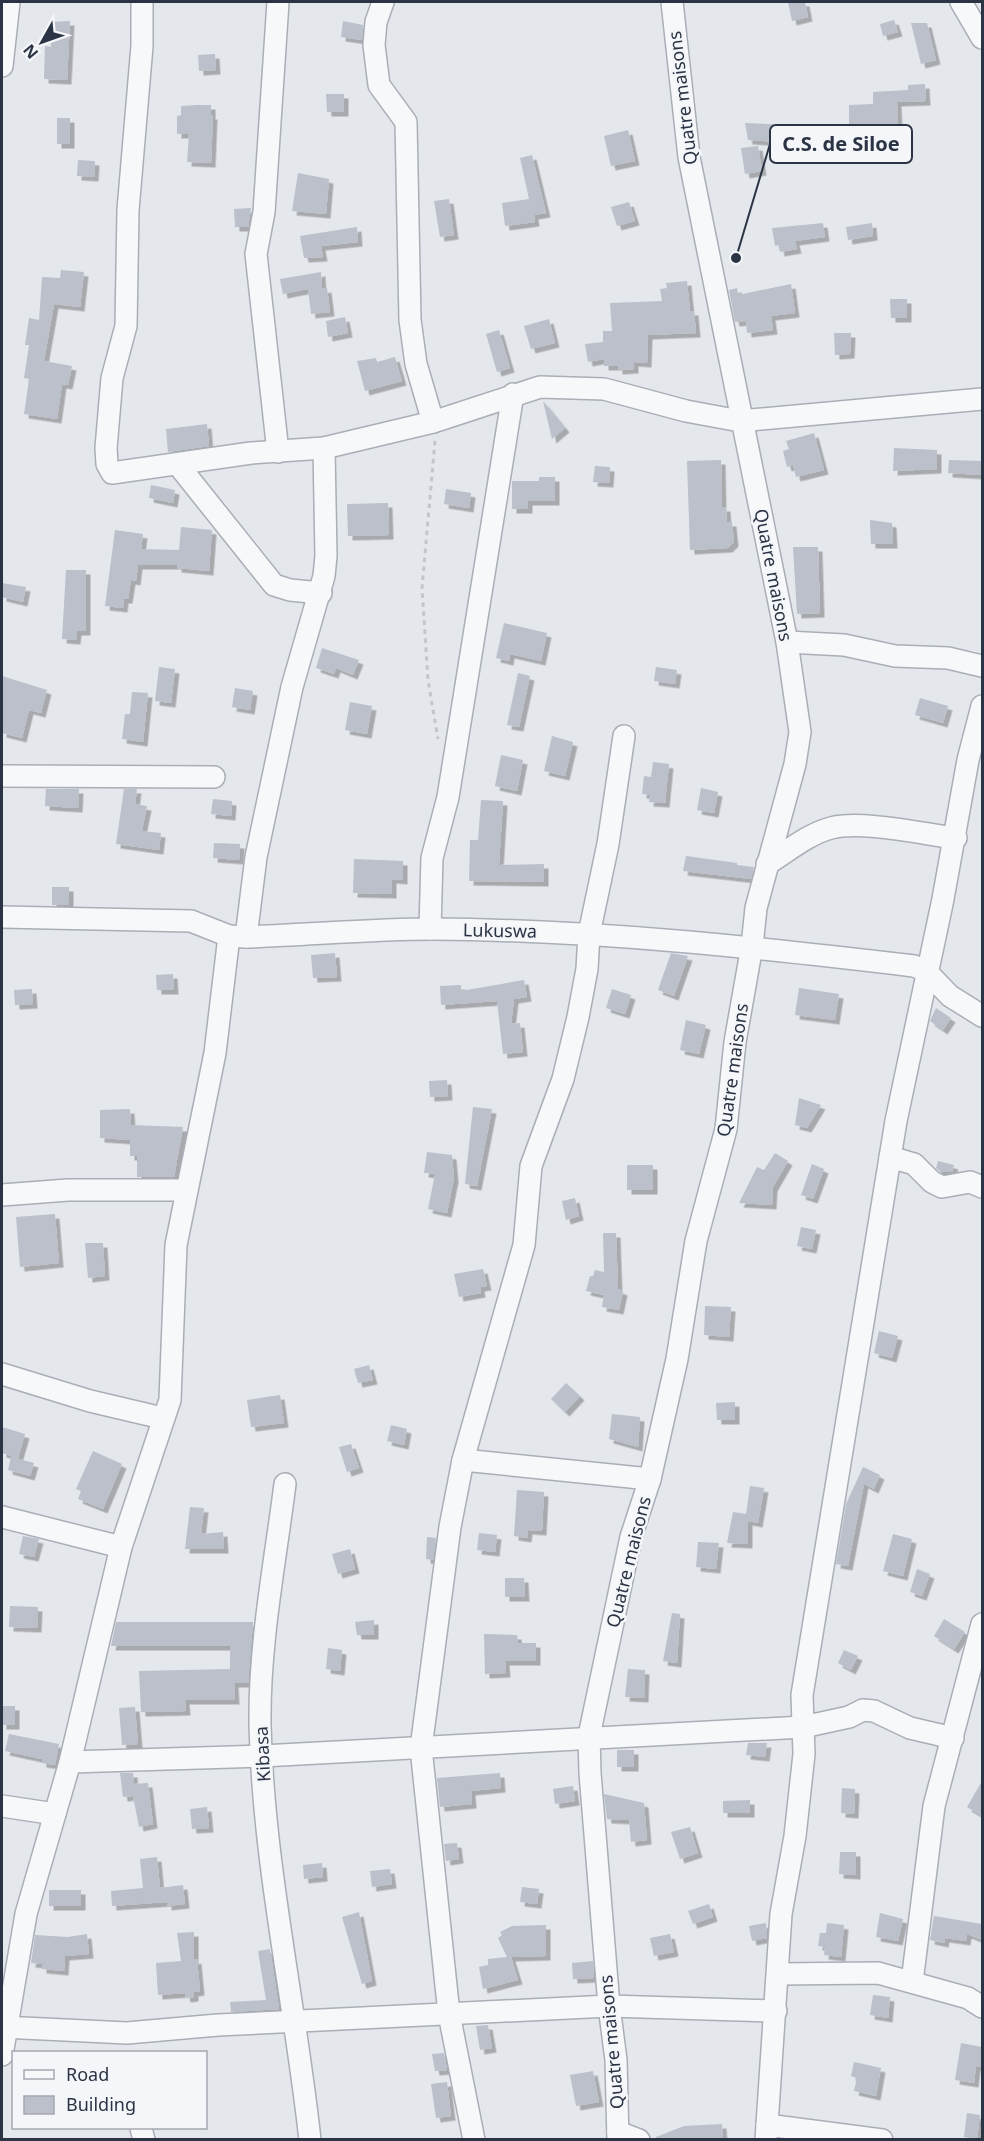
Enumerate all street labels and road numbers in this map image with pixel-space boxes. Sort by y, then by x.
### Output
street label: Quatre maisons [662,30,702,166]
street label: Quatre maisons [749,506,799,643]
street label: Lukuswa [463,917,537,943]
street label: Quatre maisons [711,1002,753,1138]
street label: Quatre maisons [600,1494,656,1630]
street label: Kibasa [249,1726,275,1782]
street label: Quatre maisons [593,1974,629,2110]

